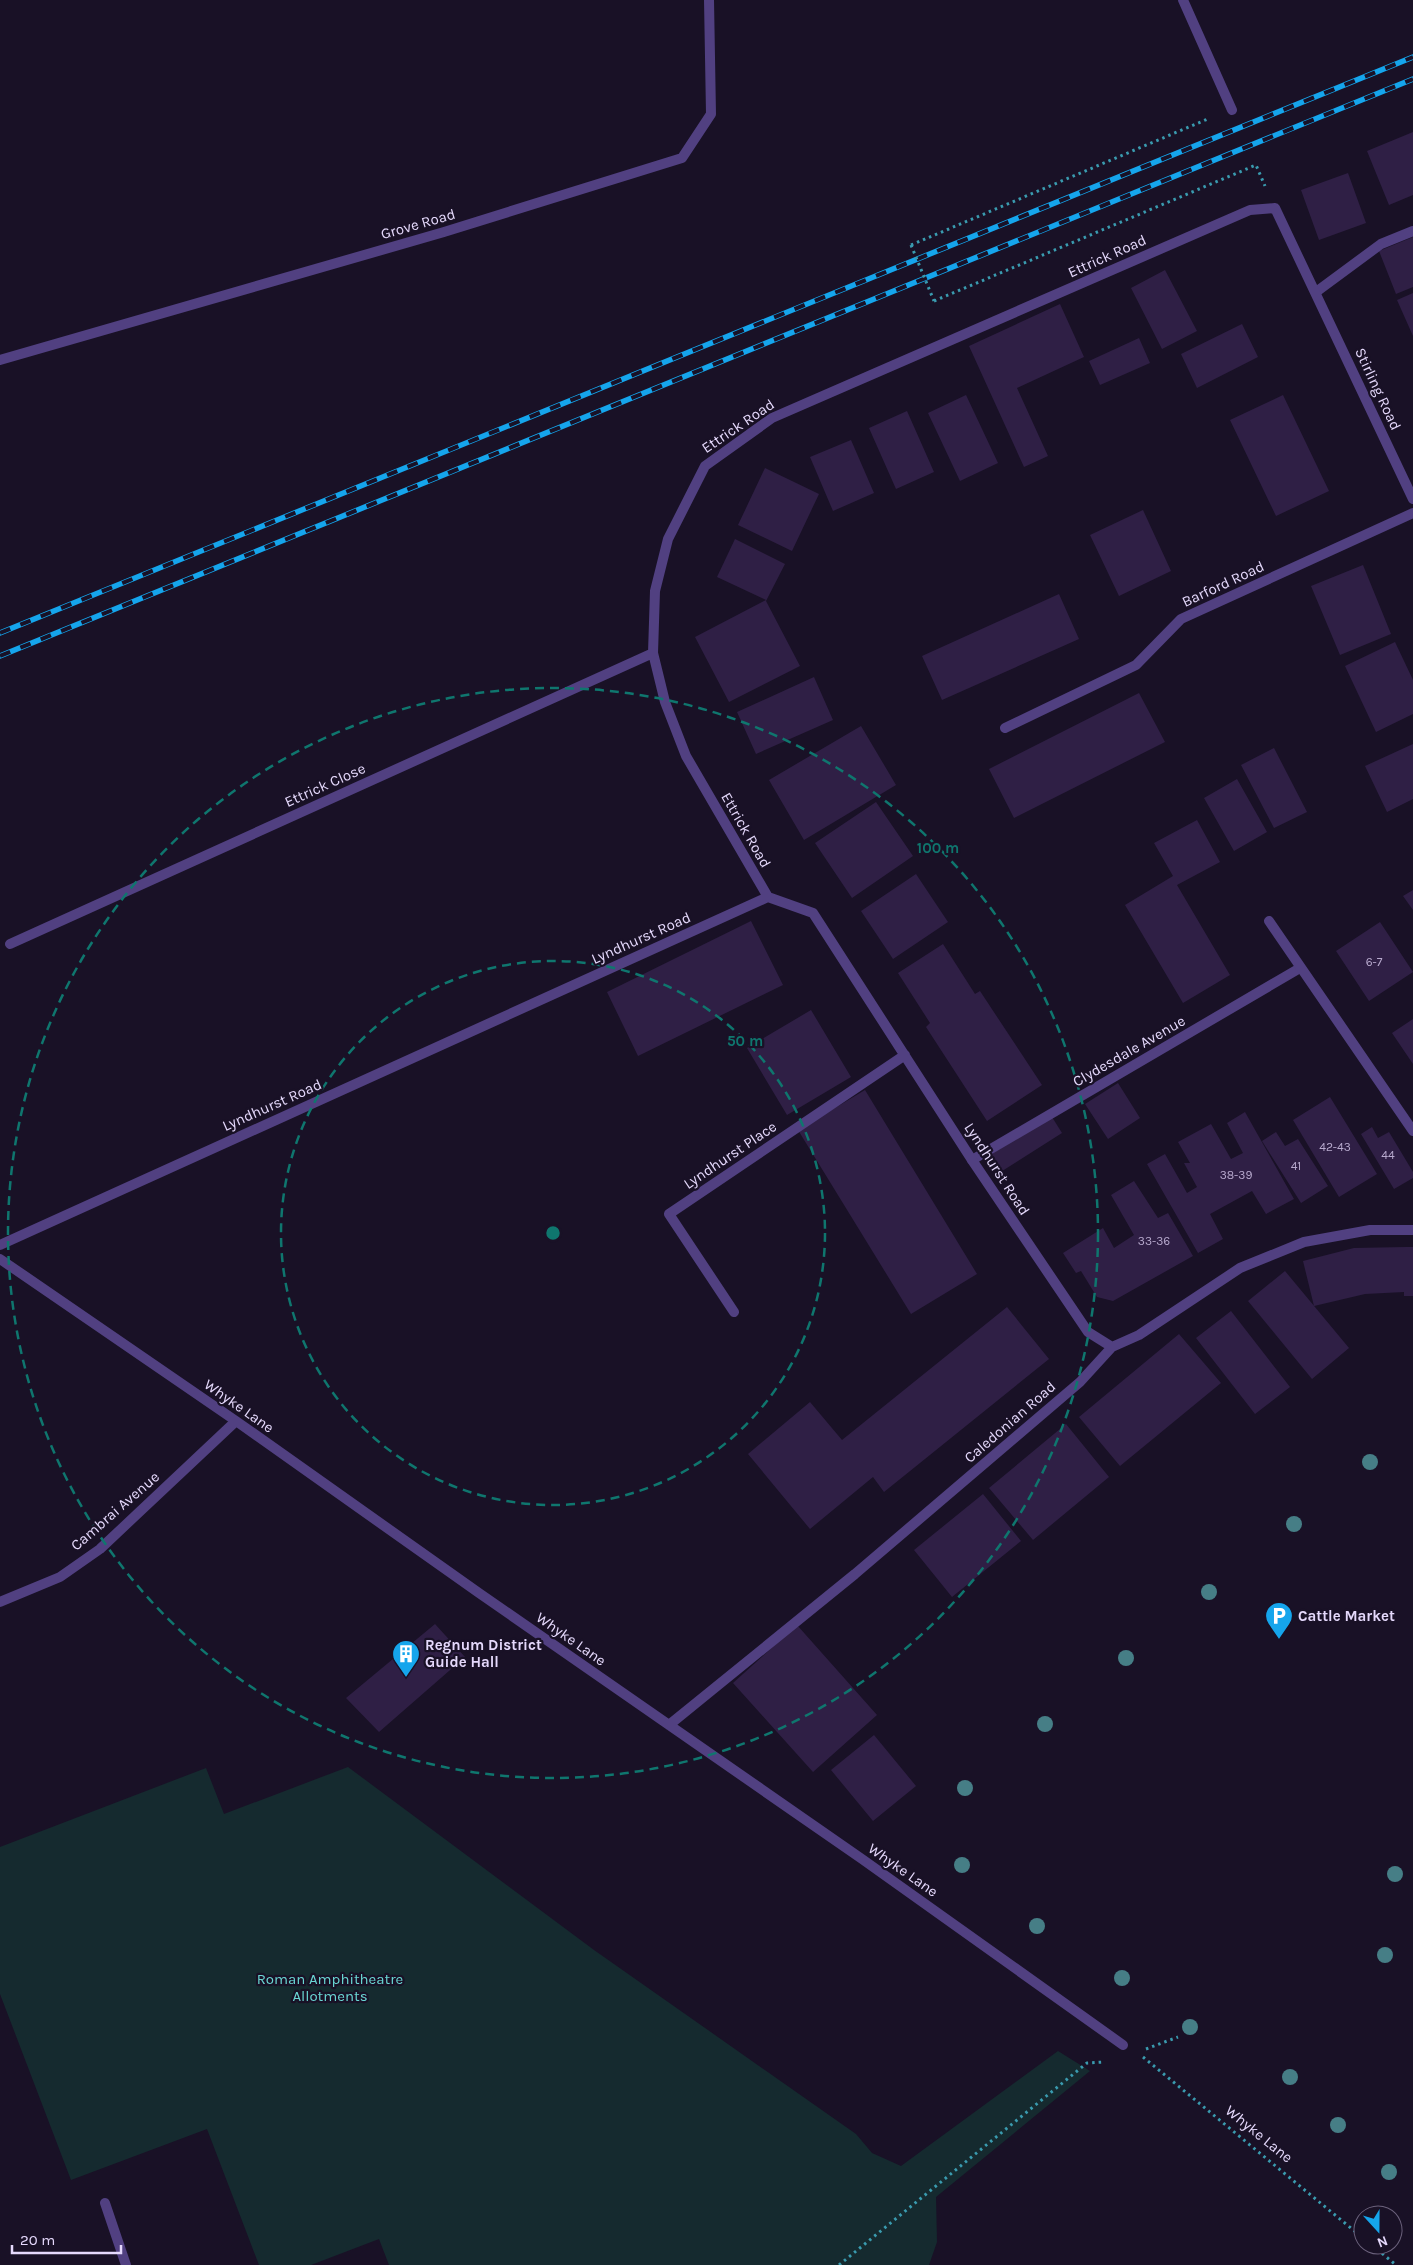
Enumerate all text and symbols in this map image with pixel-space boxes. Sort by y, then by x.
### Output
street label: Grove Road [379,205,457,243]
street label: Ettrick Road [1065,231,1149,281]
street label: Stirling Road [1351,345,1405,433]
street label: Ettrick Road [698,395,778,457]
street label: Barford Road [1179,557,1267,611]
street label: Ettrick Close [282,759,368,811]
street label: Ettrick Road [717,789,775,871]
text: 100 m [917,839,959,857]
street label: Lyndhurst Road [589,908,693,968]
house number: 6-7 [1366,955,1383,969]
street label: Clydesdale Avenue [1070,1011,1188,1091]
text: 50 m [727,1032,763,1050]
street label: Lyndhurst Road [220,1075,324,1135]
street label: Lyndhurst Place [680,1117,780,1193]
street label: Lyndhurst Road [960,1119,1034,1219]
house number: 42-43 [1319,1140,1351,1154]
house number: 44 [1381,1148,1395,1162]
house number: 41 [1291,1159,1301,1173]
house number: 38-39 [1220,1168,1252,1182]
centre of rings [544,1224,562,1242]
house number: 33-36 [1138,1234,1170,1248]
street label: Whyke Lane [201,1375,277,1437]
street label: Caledonian Road [961,1377,1059,1467]
street label: Cambrai Avenue [67,1468,163,1554]
parking icon: Cattle Market [1264,1601,1294,1640]
place label: Cattle Market [1298,1607,1395,1625]
street label: Whyke Lane [533,1608,609,1670]
place label: Regnum District Guide Hall [425,1636,542,1671]
building icon: Regnum District Guide Hall [391,1639,421,1678]
street label: Whyke Lane [865,1839,941,1901]
park label: Roman Amphitheatre Allotments [257,1970,403,2005]
street label: Whyke Lane [1222,2101,1296,2167]
north arrow [1353,2205,1403,2255]
scale bar [12,2222,121,2254]
text: 20 m [20,2231,55,2249]
text: N [1375,2232,1390,2251]

